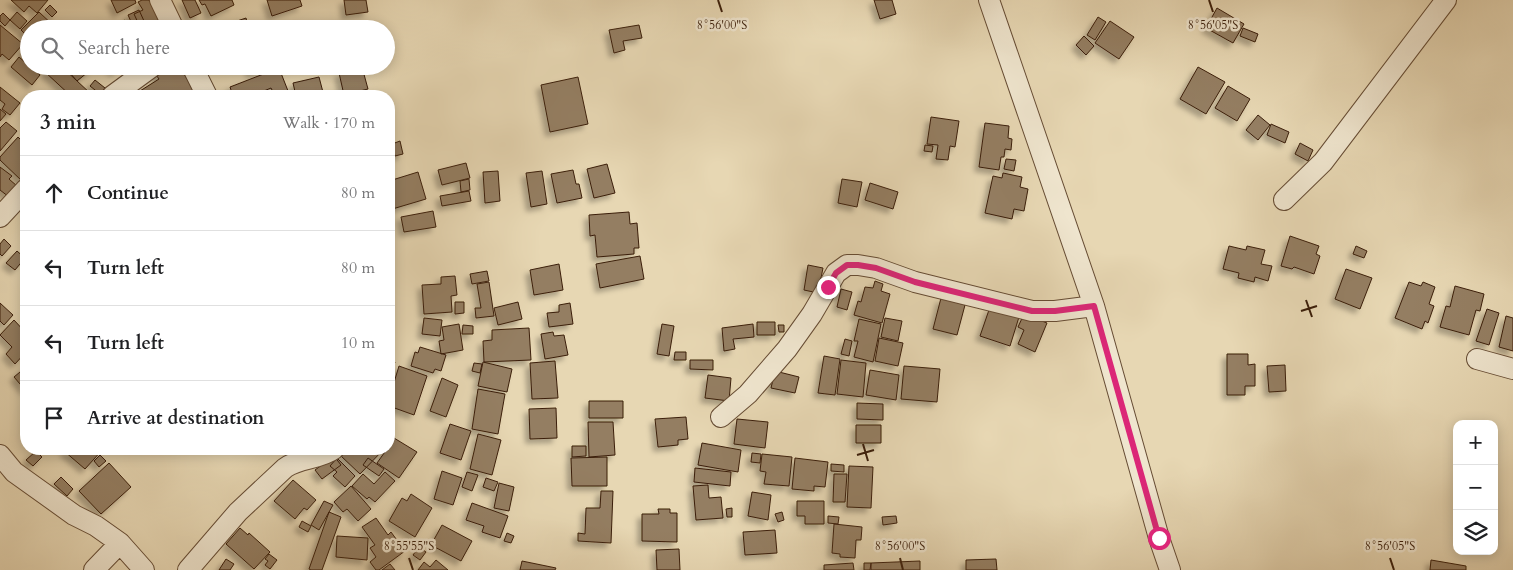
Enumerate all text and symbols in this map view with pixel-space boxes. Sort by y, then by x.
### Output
text: 8°56'00"S [697,17,747,33]
text: 8°56'05"S [1188,17,1238,33]
search box [20,20,395,75]
icon: search [38,34,66,62]
text: Search here [78,35,170,61]
text: 3 min [40,108,96,137]
text: Walk · 170 m [283,112,375,134]
icon: ahead [40,179,68,207]
text: Continue [87,180,169,206]
text: 80 m [341,182,375,204]
icon: left [40,254,68,282]
text: Turn left [87,255,164,281]
text: 80 m [341,257,375,279]
route end [817,276,840,299]
icon: left [40,329,68,357]
text: Turn left [87,330,164,356]
text: 10 m [341,332,375,354]
icon: arrive [40,404,68,432]
text: Arrive at destination [87,405,264,431]
map controls [1453,420,1498,555]
button: + [1453,420,1498,465]
button: − [1453,465,1498,510]
button: layers [1453,510,1498,555]
route start [1148,527,1171,550]
text: 8°55'55"S [384,538,434,554]
text: 8°56'00"S [875,538,925,554]
text: 8°56'05"S [1365,538,1415,554]

